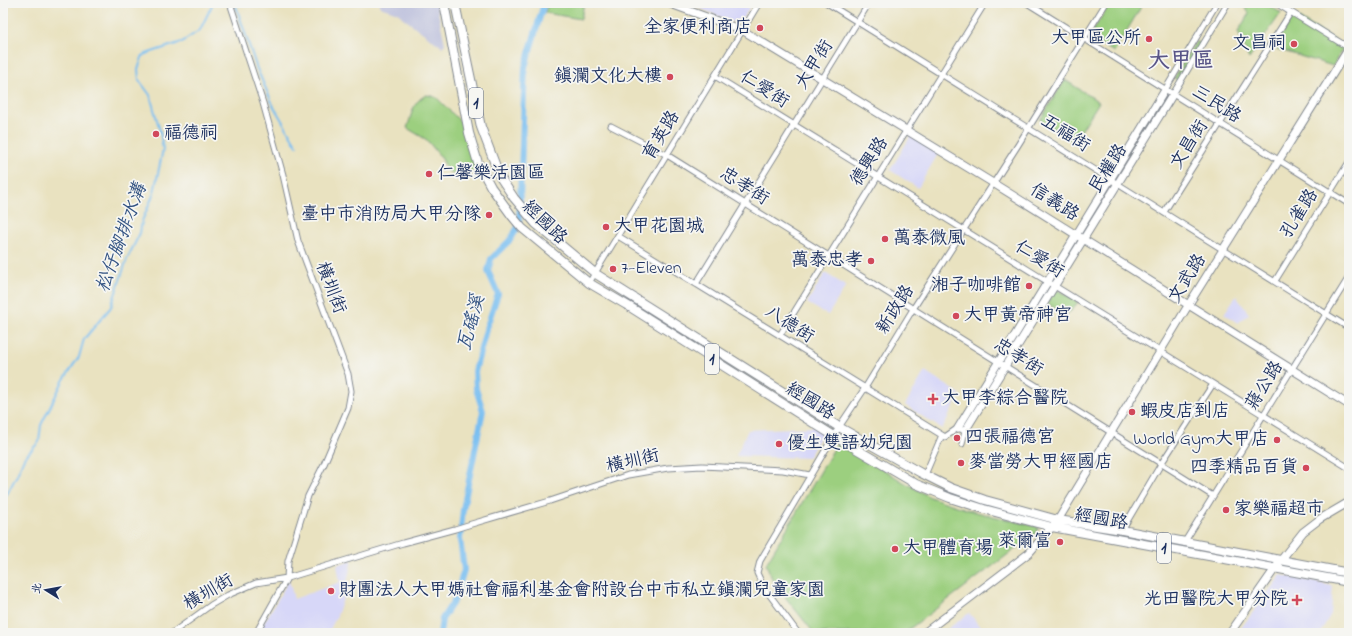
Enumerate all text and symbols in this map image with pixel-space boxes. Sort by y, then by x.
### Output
place label: 全家便利商店 [644,15,752,41]
marker: 全家便利商店 [755,23,765,33]
place label: 大甲區公所 [1051,26,1141,52]
place label: 文昌祠 [1232,31,1286,57]
marker: 大甲區公所 [1144,34,1154,44]
street label: 大甲街 [790,35,840,95]
marker: 文昌祠 [1289,39,1299,49]
district label: 大甲區 [1148,46,1214,78]
place label: 鎮瀾文化大樓 [554,64,662,90]
street label: 仁愛街 [734,65,794,115]
marker: 鎮瀾文化大樓 [665,72,675,82]
street label: 三民路 [1186,80,1246,130]
road number: 1 [469,88,483,118]
street label: 育英路 [637,106,687,166]
street label: 五福街 [1035,109,1095,159]
street label: 文昌街 [1165,115,1215,175]
place label: 福德祠 [164,121,218,147]
marker: 福德祠 [151,129,161,139]
street label: 德興路 [845,132,895,192]
street label: 民權路 [1084,139,1134,199]
place label: 仁馨樂活園區 [437,161,545,187]
street label: 忠孝街 [714,162,774,212]
marker: 仁馨樂活園區 [424,169,434,179]
water label: 松仔腳排水溝 [90,178,155,296]
street label: 信義路 [1024,178,1084,228]
street label: 孔雀路 [1275,184,1325,244]
street label: 經國路 [516,195,572,251]
place label: 臺中市消防局大甲分隊 [301,202,481,228]
marker: 臺中市消防局大甲分隊 [484,210,494,220]
place label: 大甲花園城 [614,214,704,240]
marker: 大甲花園城 [601,222,611,232]
place label: 萬泰微風 [893,226,965,252]
marker: 萬泰微風 [880,234,890,244]
street label: 仁愛街 [1009,235,1069,285]
place label: 萬泰忠孝 [791,248,863,274]
street label: 文武路 [1163,249,1213,309]
place label: 7-Eleven [621,256,682,282]
marker: 萬泰忠孝 [866,256,876,266]
street label: 橫圳街 [308,258,352,318]
marker: 7-Eleven [608,264,618,274]
place label: 湘子咖啡館 [931,273,1021,299]
street label: 新政路 [871,280,921,340]
marker: 湘子咖啡館 [1024,281,1034,291]
water label: 瓦磘溪 [452,291,493,354]
street label: 八德街 [759,300,819,350]
place label: 大甲黃帝神宮 [964,303,1072,329]
marker: 大甲黃帝神宮 [951,311,961,321]
street label: 忠孝街 [988,333,1048,383]
road number: 1 [705,344,719,374]
street label: 蔣公路 [1240,356,1290,416]
street label: 經國路 [780,377,840,427]
place label: 大甲李綜合醫院 [942,386,1068,412]
marker: 大甲李綜合醫院 [927,393,939,405]
place label: 蝦皮店到店 [1140,399,1230,425]
marker: 蝦皮店到店 [1127,407,1137,417]
place label: 四張福德宮 [965,425,1055,451]
place label: World Gym大甲店 [1133,427,1269,453]
place label: 優生雙語幼兒園 [787,431,913,457]
marker: 四張福德宮 [952,433,962,443]
marker: World Gym大甲店 [1272,435,1282,445]
marker: 優生雙語幼兒園 [774,439,784,449]
street label: 橫圳街 [604,443,662,481]
place label: 麥當勞大甲經國店 [969,450,1113,476]
place label: 四季精品百貨 [1190,455,1298,481]
marker: 麥當勞大甲經國店 [956,458,966,468]
marker: 四季精品百貨 [1301,463,1311,473]
place label: 家樂福超市 [1234,497,1324,523]
street label: 經國路 [1072,503,1130,537]
marker: 家樂福超市 [1221,505,1231,515]
place label: 萊爾富 [998,529,1052,555]
road number: 1 [1157,533,1171,563]
place label: 大甲體育場 [903,536,993,562]
marker: 萊爾富 [1055,537,1065,547]
marker: 大甲體育場 [890,544,900,554]
street label: 橫圳街 [179,568,239,618]
north arrow [26,570,66,610]
place label: 財團法人大甲媽社會福利基金會附設台中市私立鎮瀾兒童家園 [339,578,825,604]
text: 北 [28,581,46,595]
marker: 財團法人大甲媽社會福利基金會附設台中市私立鎮瀾兒童家園 [326,586,336,596]
place label: 光田醫院大甲分院 [1144,587,1288,613]
marker: 光田醫院大甲分院 [1291,594,1303,606]

